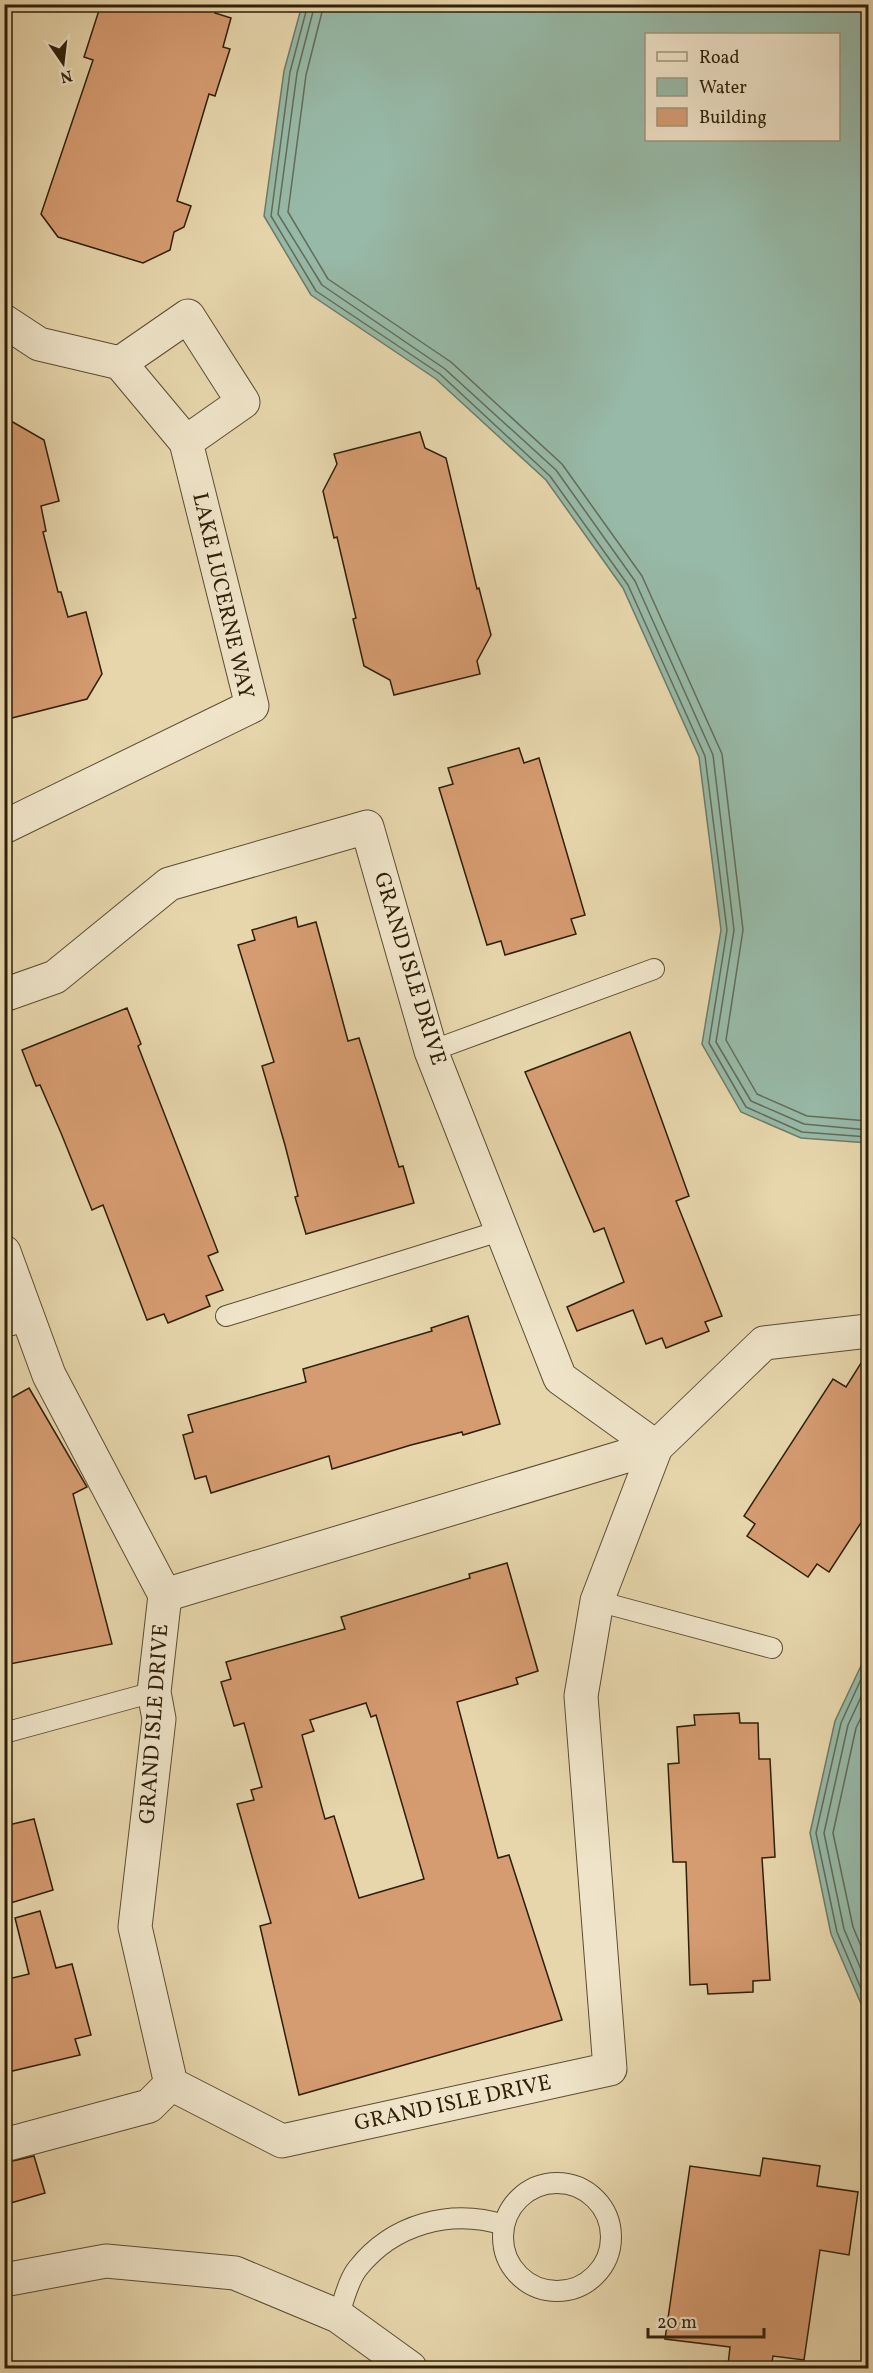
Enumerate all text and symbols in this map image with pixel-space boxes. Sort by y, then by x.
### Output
north arrow [33,33,93,93]
legend [645,33,840,141]
text: Road [699,46,740,71]
text: N [57,64,74,88]
text: Water [699,76,747,101]
text: Building [699,106,767,131]
street label: LAKE LUCERNE WAY [183,490,261,702]
street label: GRAND ISLE DRIVE [365,869,453,1069]
street label: GRAND ISLE DRIVE [133,1623,177,1825]
street label: GRAND ISLE DRIVE [352,2068,554,2140]
scale bar [648,2301,764,2339]
text: 20 m [657,2311,697,2336]

